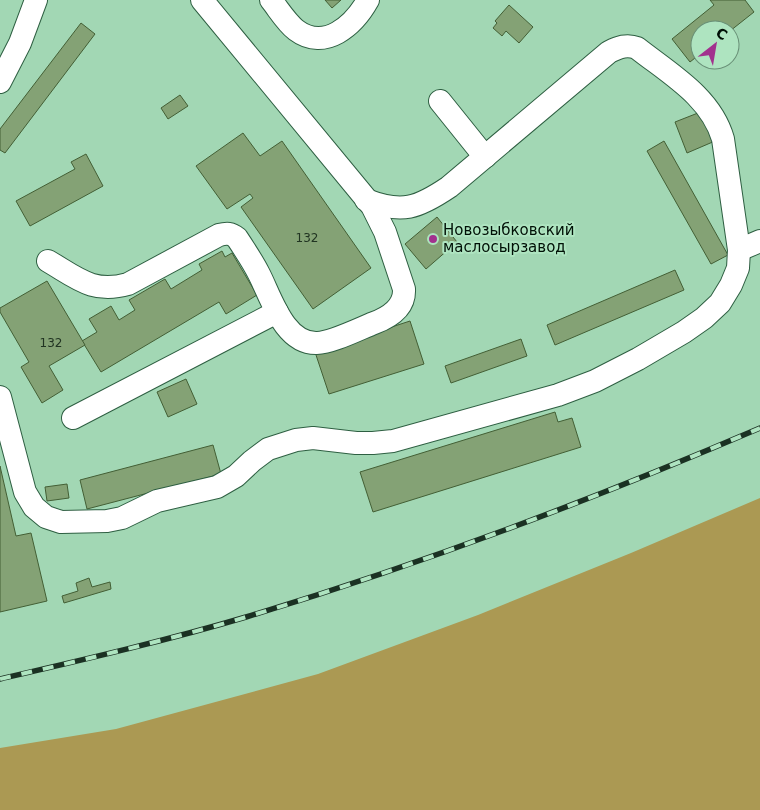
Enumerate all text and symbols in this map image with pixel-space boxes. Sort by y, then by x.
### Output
north arrow [690,20,740,70]
text: С [713,24,730,43]
place label: Новозыбковский маслосырзавод [443,221,574,256]
house number: 132 [296,231,318,245]
marker: Новозыбковский маслосырзавод [427,233,439,245]
house number: 132 [40,336,62,350]

